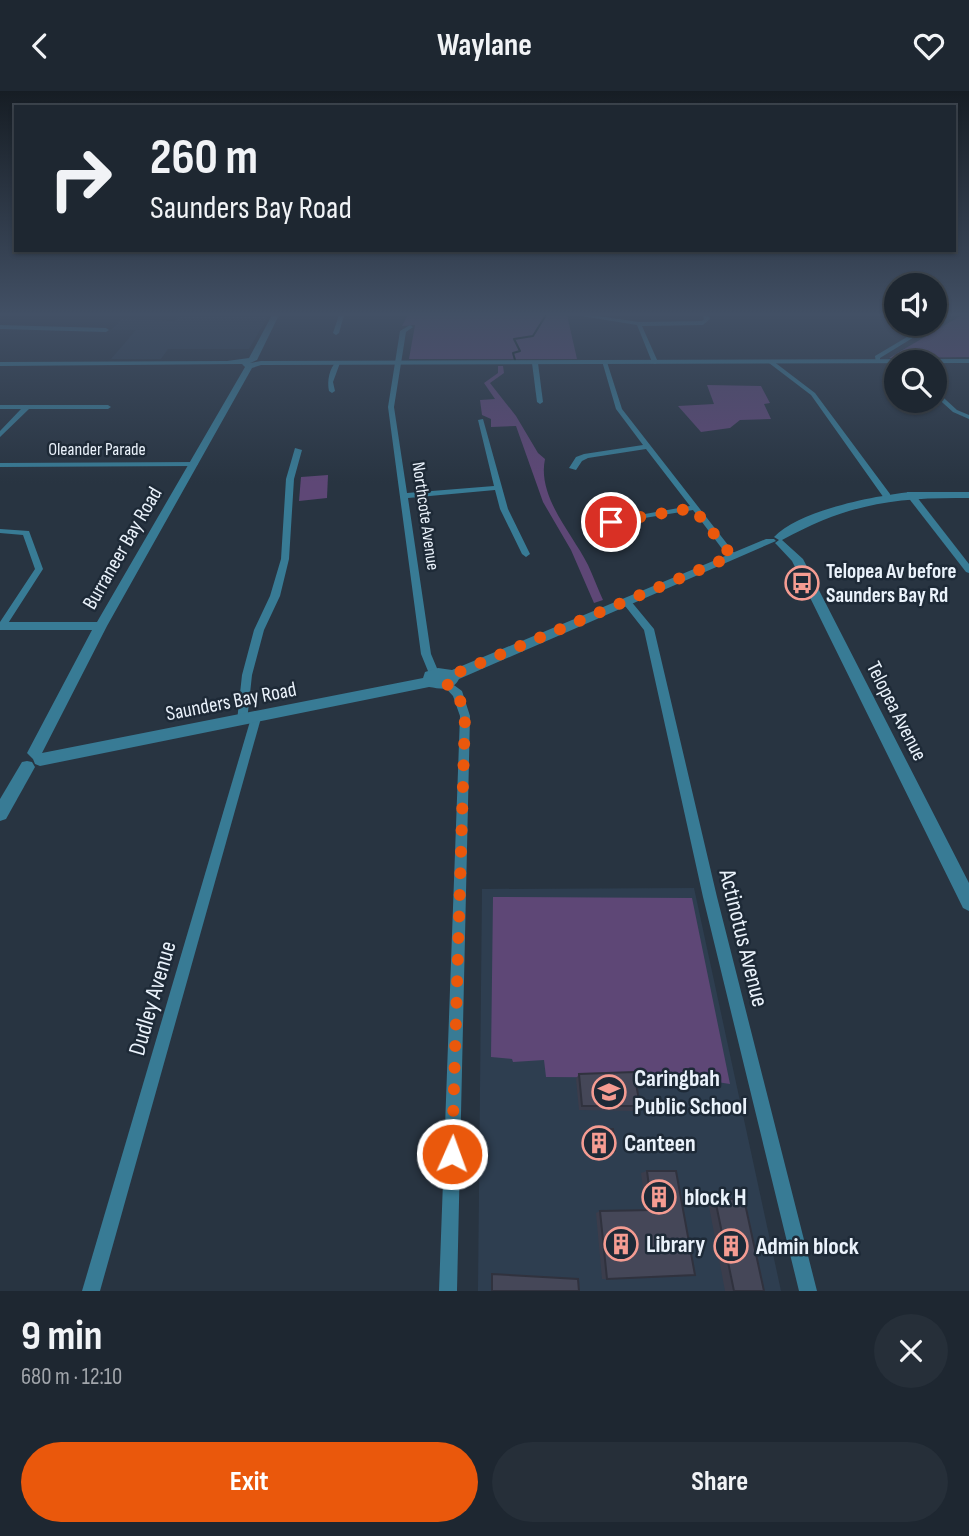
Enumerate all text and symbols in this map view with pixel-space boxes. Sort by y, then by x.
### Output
text: Waylane [437,26,532,65]
icon: back [21,27,59,65]
icon: heart [910,27,948,65]
text: 260 m [150,129,258,188]
icon: right [35,133,126,224]
text: Saunders Bay Road [150,189,352,228]
map controls [884,273,947,413]
button: sound [884,273,947,336]
button: search [884,350,947,413]
street label: Oleander Parade [48,439,146,460]
street label: Northcote Avenue [408,460,444,572]
street label: Burraneer Bay Road [77,483,167,614]
pin [581,492,641,552]
icon: arrive [592,503,630,541]
place label: Telopea Av before Saunders Bay Rd [826,559,956,608]
bus stop icon: Telopea Av before Saunders Bay Rd [783,564,821,602]
street label: Telopea Avenue [861,657,932,765]
street label: Saunders Bay Road [164,677,298,726]
street label: Actinotus Avenue [712,865,775,1010]
street label: Dudley Avenue [122,938,183,1059]
place label: Caringbah Public School [634,1064,747,1121]
school or university icon: Caringbah Public School [590,1073,628,1111]
position arrow [415,1117,489,1191]
building icon: Canteen [580,1124,618,1162]
place label: Canteen [624,1129,696,1158]
building icon: block H [640,1178,678,1216]
place label: block H [684,1183,747,1212]
building icon: Library [602,1225,640,1263]
building icon: Admin block [712,1227,750,1265]
place label: Library [646,1230,705,1259]
place label: Admin block [755,1232,859,1261]
text: 9 min [21,1311,103,1362]
button: close [874,1314,948,1388]
text: 680 m · 12:10 [21,1363,122,1391]
button: Exit [21,1442,478,1522]
button: Share [492,1442,948,1522]

